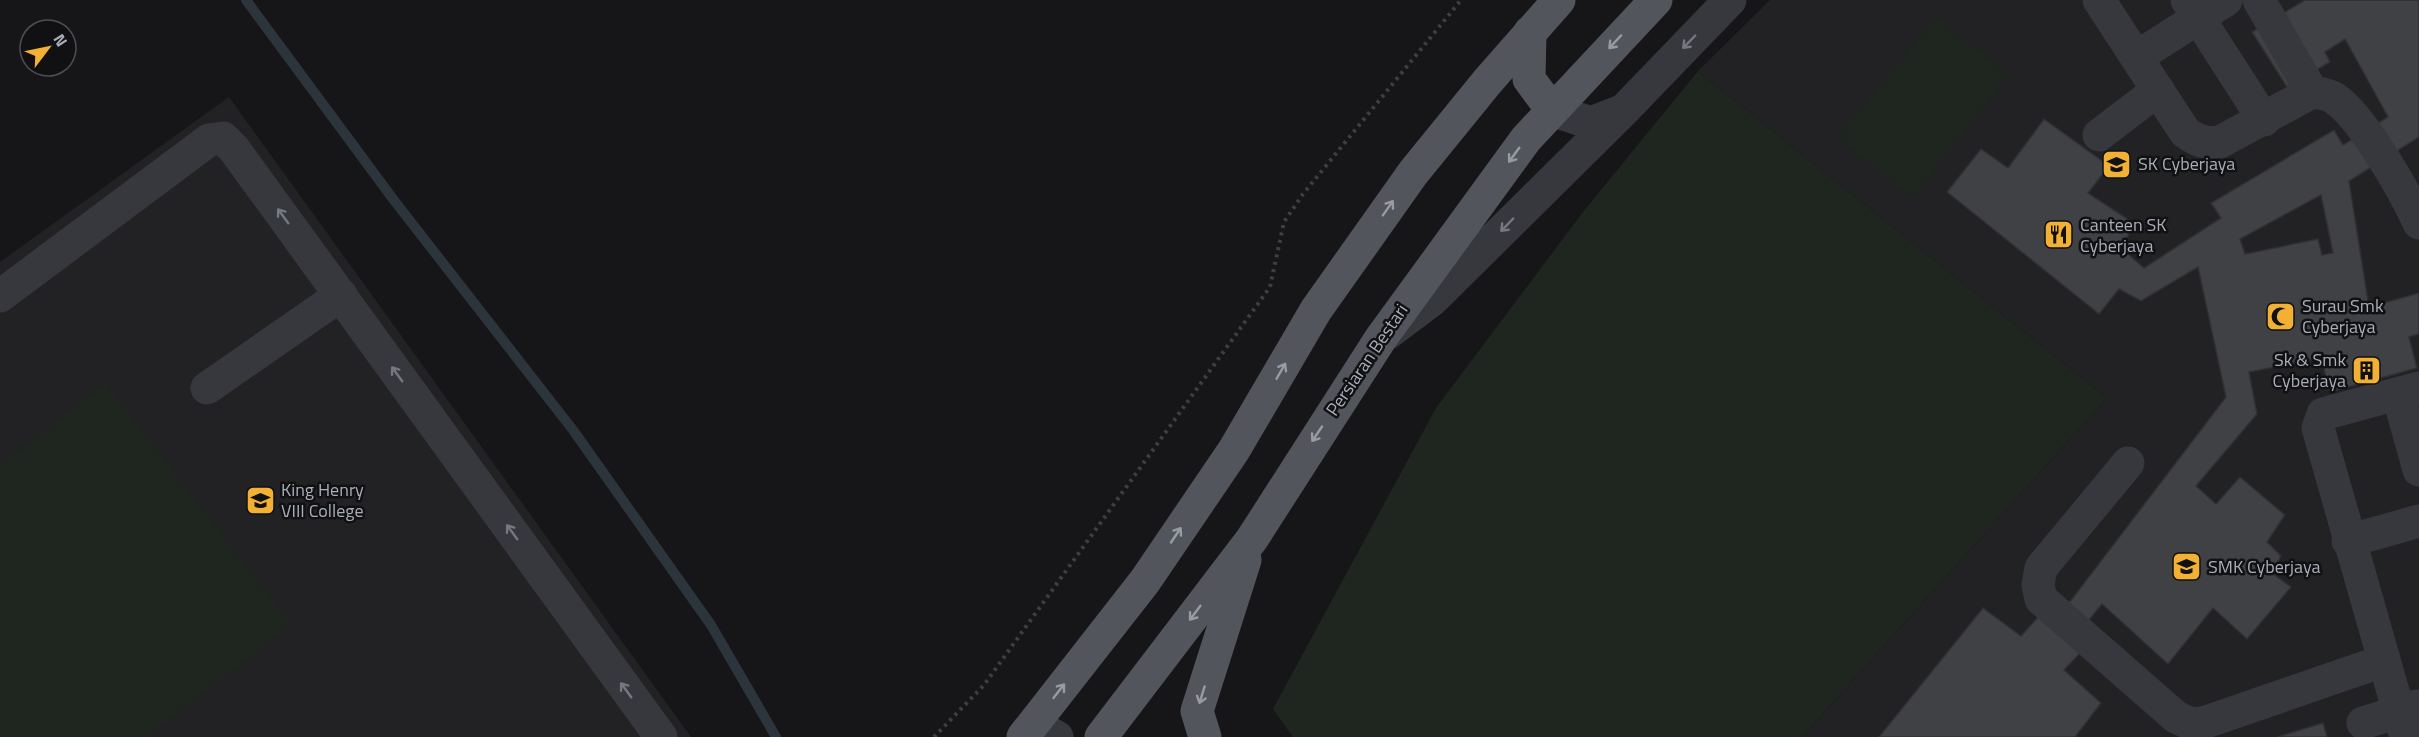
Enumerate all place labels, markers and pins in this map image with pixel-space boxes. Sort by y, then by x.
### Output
school or university icon: SK Cyberjaya [2101,148,2133,180]
place label: SK Cyberjaya [2138,150,2235,177]
place label: Canteen SK Cyberjaya [2080,211,2167,259]
restaurant icon: Canteen SK Cyberjaya [2043,219,2075,251]
place label: Surau Smk Cyberjaya [2302,292,2384,340]
mosque icon: Surau Smk Cyberjaya [2265,300,2297,332]
place label: Sk & Smk Cyberjaya [2273,346,2346,394]
building icon: Sk & Smk Cyberjaya [2351,354,2383,386]
place label: King Henry VIII College [281,476,364,524]
school or university icon: King Henry VIII College [244,484,276,516]
school or university icon: SMK Cyberjaya [2171,551,2203,583]
place label: SMK Cyberjaya [2208,553,2321,580]

